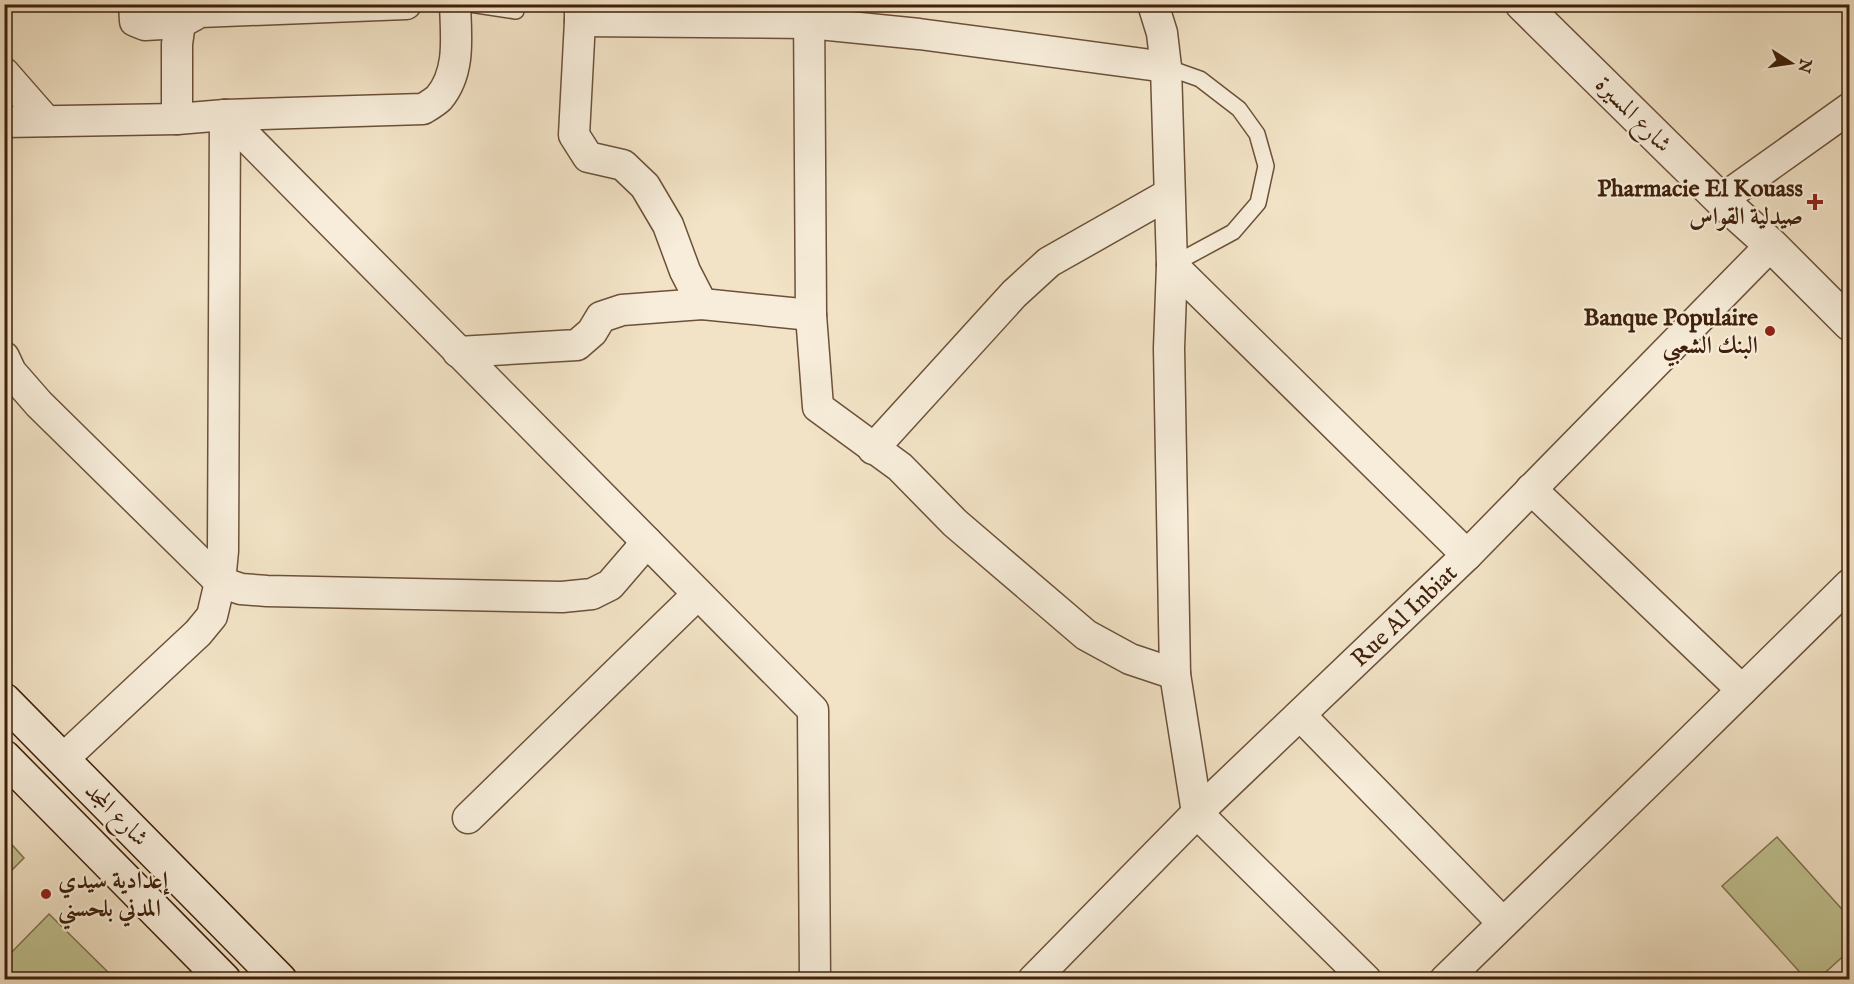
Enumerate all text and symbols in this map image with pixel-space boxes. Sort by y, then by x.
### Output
north arrow [1761,33,1821,93]
text: N [1792,56,1815,75]
street label: شارع المسيرة [1586,70,1678,162]
place label: Pharmacie El Kouass صيدلية القواس [1597,174,1804,233]
marker: Pharmacie El Kouass صيدلية القواس [1808,195,1822,209]
place label: Banque Populaire البنك الشعبي [1584,303,1758,367]
marker: Banque Populaire البنك الشعبي [1763,324,1777,338]
street label: Rue Al Inbiat [1345,558,1465,675]
street label: شارع المجد [75,776,155,856]
place label: إعدادية سيدي المدني بلحسني [58,866,170,930]
marker: إعدادية سيدي المدني بلحسني [39,887,53,901]

